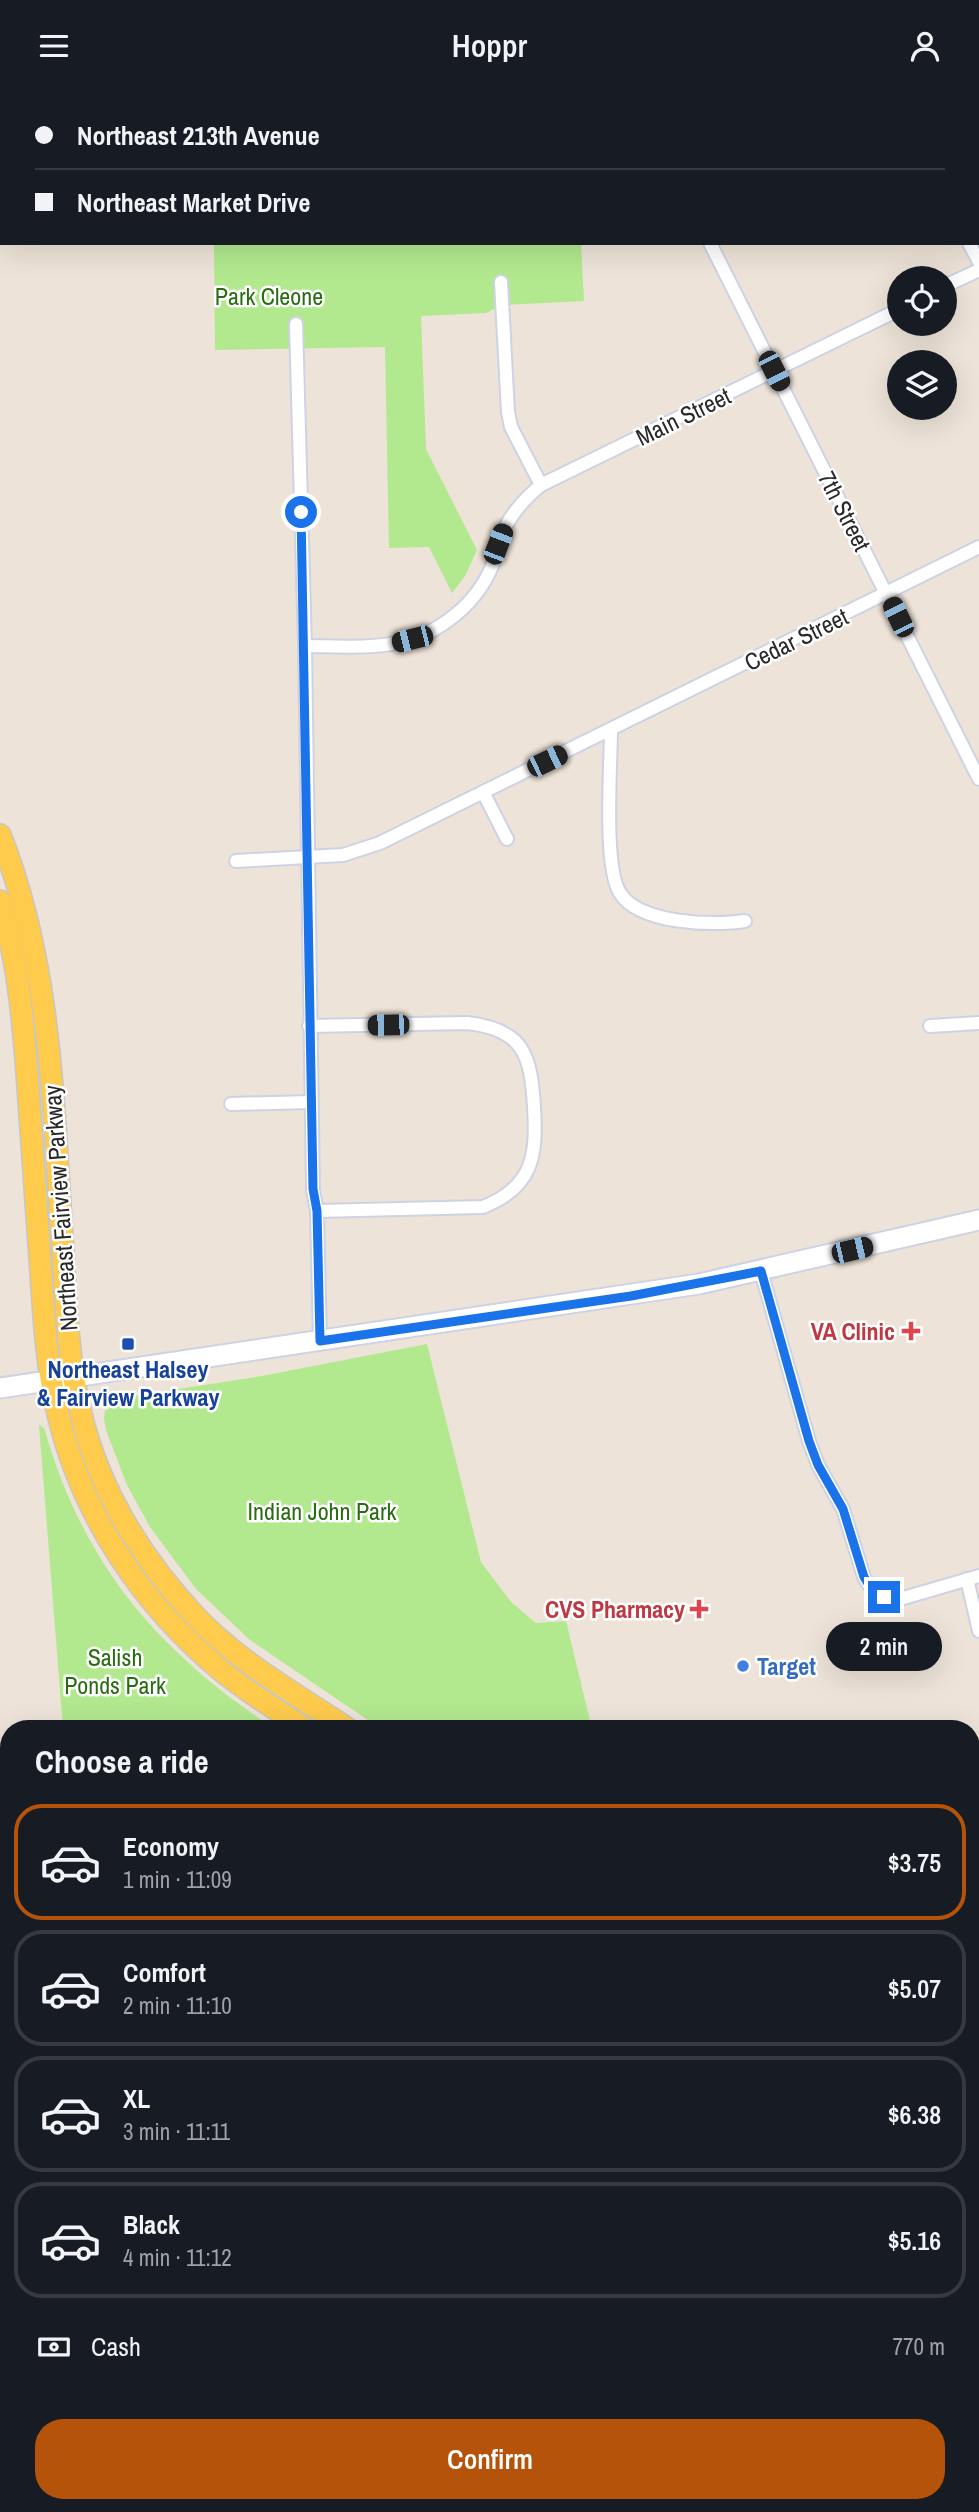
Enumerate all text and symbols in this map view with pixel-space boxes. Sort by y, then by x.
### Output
text: Hoppr [452,24,527,67]
icon: menu [35,27,73,65]
icon: person [906,27,944,65]
text: Northeast 213th Avenue [77,118,320,153]
text: Northeast Market Drive [77,185,310,220]
map controls [887,266,957,420]
button: locate [887,266,957,336]
park label: Park Cleone [215,280,323,312]
car [756,348,793,394]
button: layers [887,350,957,420]
street label: Main Street [630,379,736,453]
street label: 7th Street [811,466,879,557]
route start [285,496,317,528]
car [481,521,516,567]
car [880,594,917,640]
street label: Cedar Street [739,600,854,678]
car [390,624,435,654]
car [524,742,571,780]
car [367,1014,410,1036]
street label: Northeast Fairview Parkway [35,1084,85,1332]
car [830,1235,875,1265]
place label: VA Clinic [811,1315,895,1347]
marker: VA Clinic [901,1321,921,1341]
marker: Northeast Halsey & Fairview Parkway [120,1336,136,1352]
place label: Northeast Halsey & Fairview Parkway [37,1353,219,1413]
park label: Indian John Park [248,1495,397,1527]
route end [868,1581,900,1613]
place label: CVS Pharmacy [545,1593,685,1625]
marker: CVS Pharmacy [691,1601,707,1617]
callout: 2 min [826,1621,942,1671]
text: 2 min [860,1631,908,1662]
park label: Salish Ponds Park [64,1641,166,1701]
place label: Target [757,1650,816,1682]
marker: Target [735,1658,751,1674]
text: Choose a ride [35,1740,209,1783]
text: Economy [123,1829,219,1864]
icon: car [39,1831,102,1894]
text: $3.75 [888,1845,941,1880]
text: 1 min · 11:09 [123,1864,232,1895]
text: Comfort [123,1955,206,1990]
icon: car [39,1957,102,2020]
text: $5.07 [888,1971,941,2006]
text: 2 min · 11:10 [123,1990,232,2021]
text: XL [123,2081,150,2116]
icon: car [39,2083,102,2146]
text: $6.38 [888,2097,941,2132]
text: 3 min · 11:11 [123,2116,230,2147]
text: Black [123,2207,180,2242]
icon: car [39,2209,102,2272]
text: $5.16 [888,2223,941,2258]
text: 4 min · 11:12 [123,2242,232,2273]
icon: cash [35,2328,73,2366]
text: Cash [91,2329,141,2364]
text: 770 m [893,2331,945,2362]
button: Confirm [35,2419,945,2499]

